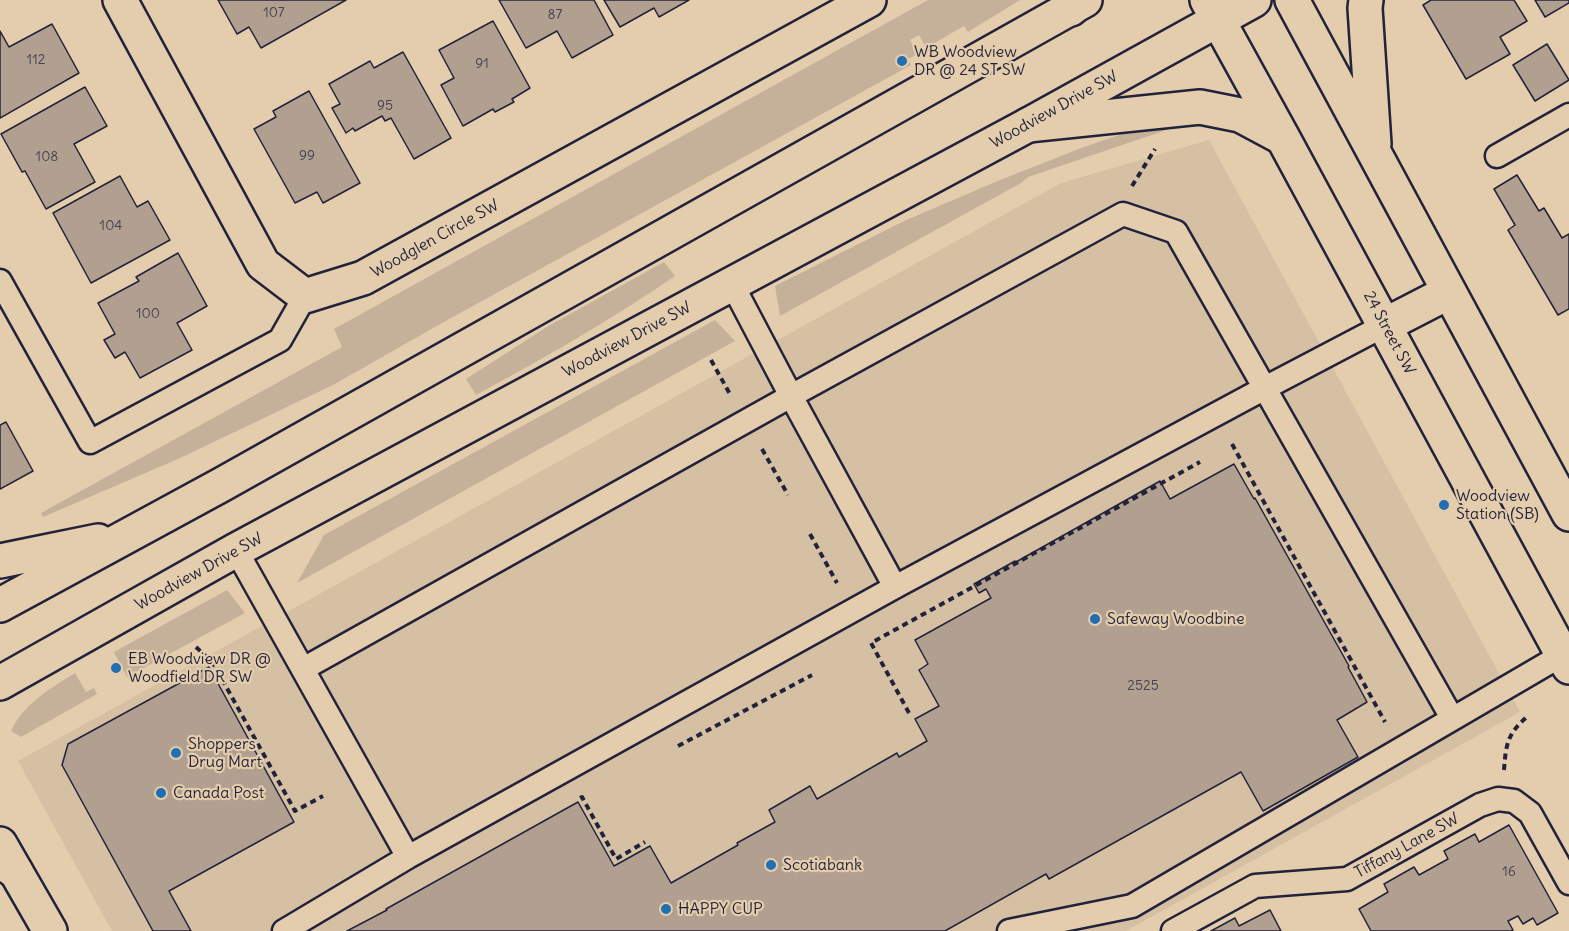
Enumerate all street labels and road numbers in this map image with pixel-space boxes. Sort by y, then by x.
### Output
street label: Woodview Drive SW [987,67,1121,153]
street label: Woodglen Circle SW [368,196,502,282]
street label: 24 Street SW [1359,288,1419,378]
street label: Woodview Drive SW [559,298,695,382]
street label: Woodview Drive SW [132,529,266,615]
street label: Tiffany Lane SW [1351,809,1463,883]

